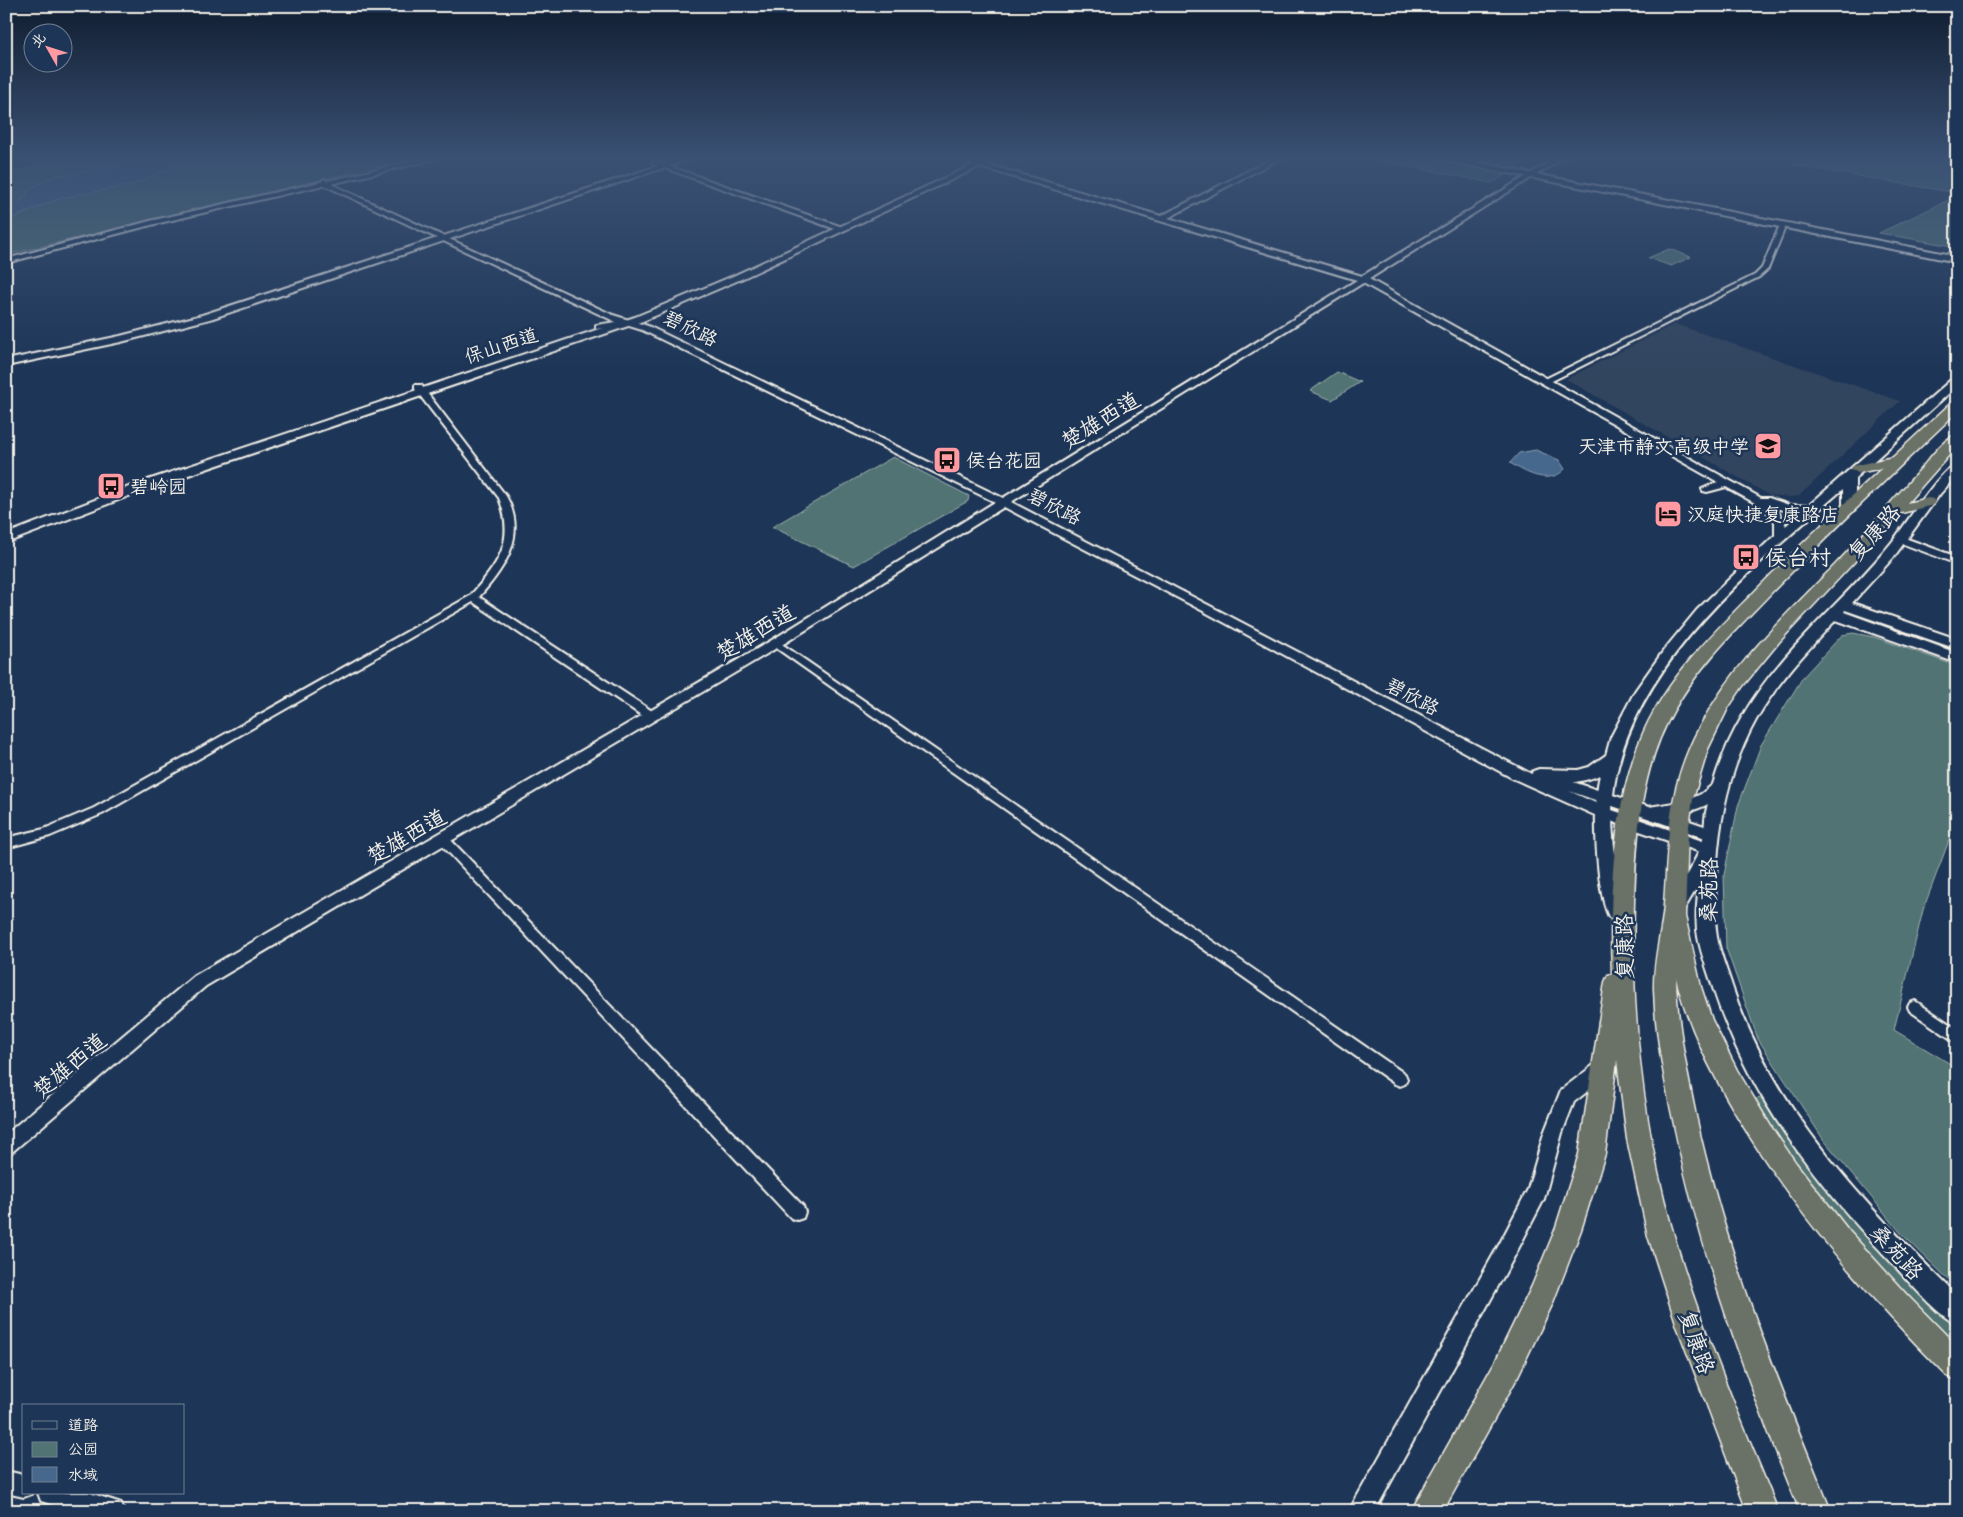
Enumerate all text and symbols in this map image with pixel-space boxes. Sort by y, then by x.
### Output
north arrow [22,22,72,72]
text: 北 [26,29,52,53]
street label: 碧欣路 [658,306,721,355]
street label: 保山西道 [461,323,542,372]
street label: 楚雄西道 [1056,386,1147,459]
school or university icon: 天津市静文高级中学 [1753,431,1783,461]
place label: 天津市静文高级中学 [1578,435,1749,462]
bus stop icon: 侯台花园 [932,445,962,475]
place label: 侯台花园 [966,449,1042,476]
bus stop icon: 碧岭园 [96,471,126,501]
place label: 碧岭园 [130,475,187,502]
street label: 碧欣路 [1022,483,1085,533]
hotel icon: 汉庭快捷复康路店 [1653,499,1683,529]
street label: 复康路 [1842,499,1910,569]
place label: 汉庭快捷复康路店 [1687,503,1839,530]
bus stop icon: 侯台村 [1731,542,1761,572]
place label: 侯台村 [1765,544,1831,576]
street label: 楚雄西道 [711,598,803,671]
street label: 碧欣路 [1380,673,1443,724]
street label: 楚雄西道 [361,803,454,874]
street label: 桑苑路 [1694,857,1728,923]
street label: 复康路 [1610,914,1644,980]
street label: 楚雄西道 [27,1027,115,1108]
street label: 桑苑路 [1861,1219,1929,1289]
street label: 复康路 [1668,1307,1721,1380]
legend [22,1404,185,1494]
text: 道路 [68,1415,98,1437]
text: 公园 [68,1439,98,1461]
text: 水域 [68,1465,98,1487]

